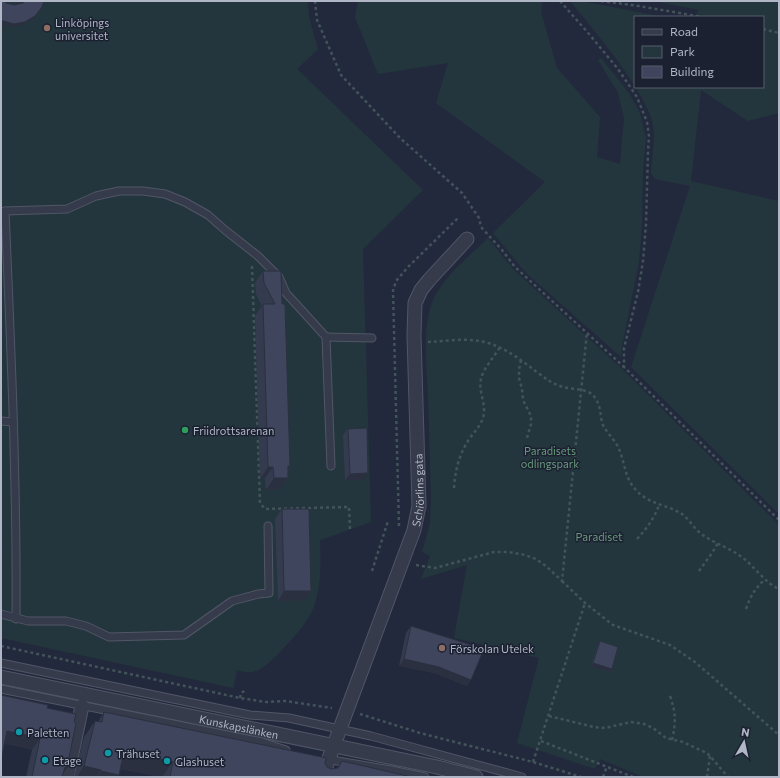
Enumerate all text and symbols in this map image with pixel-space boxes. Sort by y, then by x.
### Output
place label: Linköpings universitet [55,16,109,42]
legend [634,16,764,88]
marker: Linköpings universitet [42,23,52,33]
text: Road [670,24,698,38]
text: Park [670,44,696,58]
text: Building [670,64,714,78]
place label: Friidrottsarenan [193,424,274,437]
marker: Friidrottsarenan [180,425,190,435]
park label: Paradisets odlingspark [521,444,579,470]
street label: Schiörlins gata [408,453,425,528]
park label: Paradiset [575,530,623,543]
place label: Förskolan Utelek [450,642,534,655]
marker: Förskolan Utelek [437,643,447,653]
street label: Kunskapslänken [198,712,280,741]
north arrow [724,722,764,762]
text: N [741,725,751,739]
place label: Paletten [27,726,69,739]
marker: Paletten [14,727,24,737]
place label: Trähuset [116,747,160,760]
marker: Trähuset [103,748,113,758]
place label: Etage [53,754,82,767]
marker: Etage [40,755,50,765]
place label: Glashuset [175,755,225,768]
marker: Glashuset [162,756,172,766]

